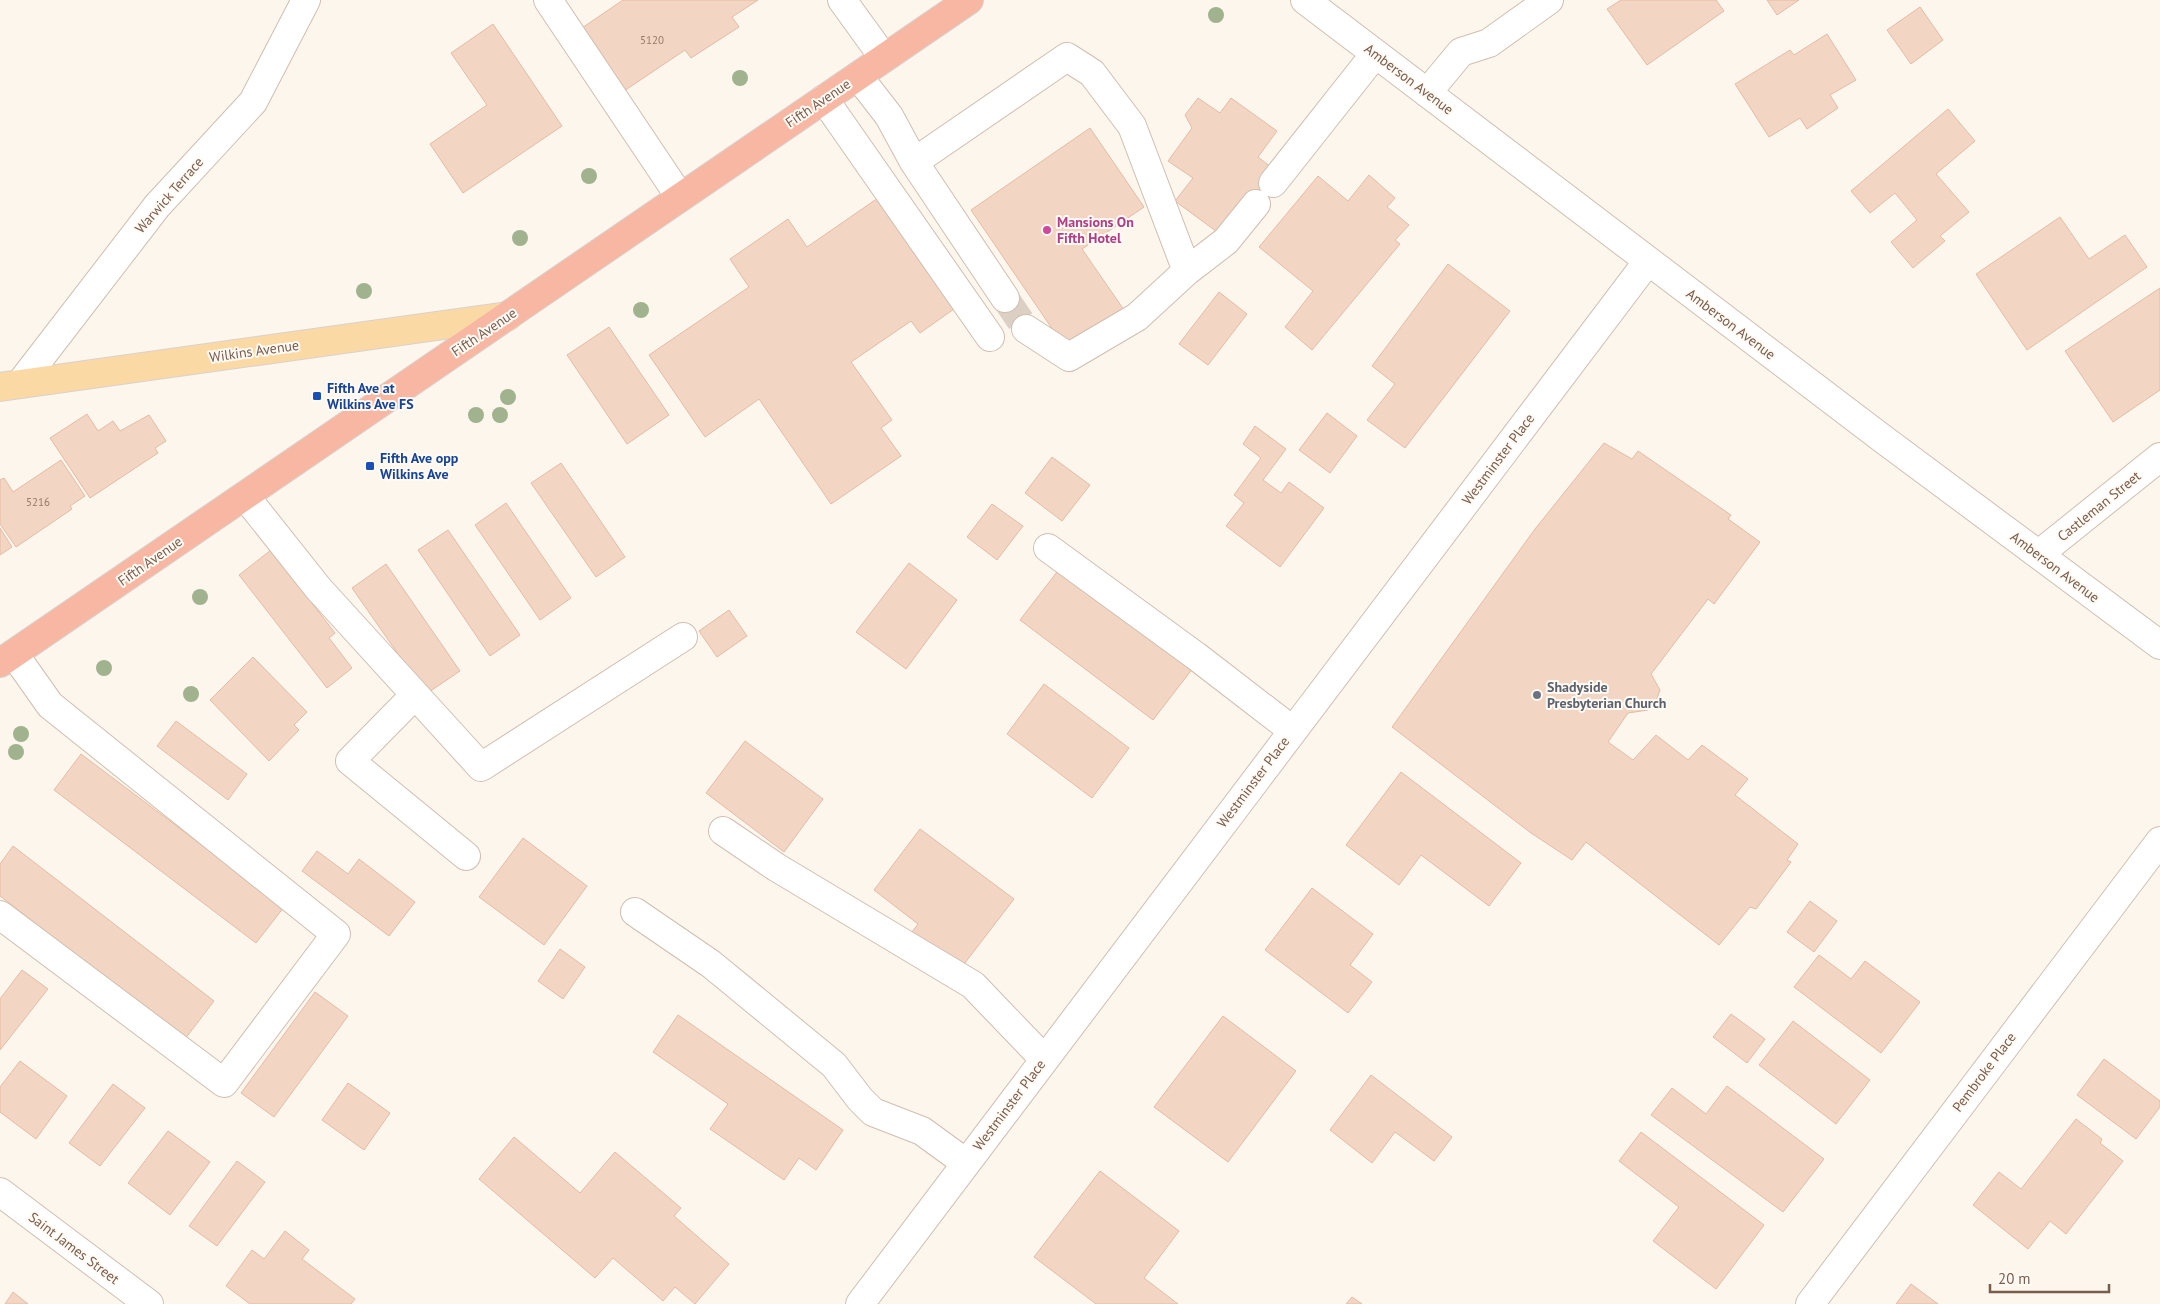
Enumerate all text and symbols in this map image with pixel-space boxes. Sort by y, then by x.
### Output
house number: 5120 [640,33,664,47]
street label: Amberson Avenue [1361,40,1457,118]
street label: Fifth Avenue [782,75,854,131]
street label: Warwick Terrace [131,153,207,237]
place label: Mansions On Fifth Hotel [1057,213,1134,247]
marker: Mansions On Fifth Hotel [1041,224,1053,236]
street label: Amberson Avenue [1683,285,1779,363]
street label: Fifth Avenue [448,304,520,360]
street label: Wilkins Avenue [208,336,300,366]
place label: Fifth Ave at Wilkins Ave FS [327,379,414,413]
marker: Fifth Ave at Wilkins Ave FS [311,390,323,402]
street label: Westminster Place [1458,410,1538,508]
place label: Fifth Ave opp Wilkins Ave [380,449,459,483]
marker: Fifth Ave opp Wilkins Ave [364,460,376,472]
street label: Castleman Street [2054,467,2144,545]
house number: 5216 [26,495,50,509]
street label: Amberson Avenue [2007,528,2103,606]
street label: Fifth Avenue [114,532,186,590]
place label: Shadyside Presbyterian Church [1547,678,1666,712]
marker: Shadyside Presbyterian Church [1531,689,1543,701]
street label: Westminster Place [1213,733,1293,831]
street label: Pembroke Place [1948,1029,2020,1115]
street label: Westminster Place [969,1056,1049,1154]
street label: Saint James Street [25,1208,123,1288]
scale bar [1990,1262,2109,1294]
text: 20 m [1998,1269,2031,1288]

